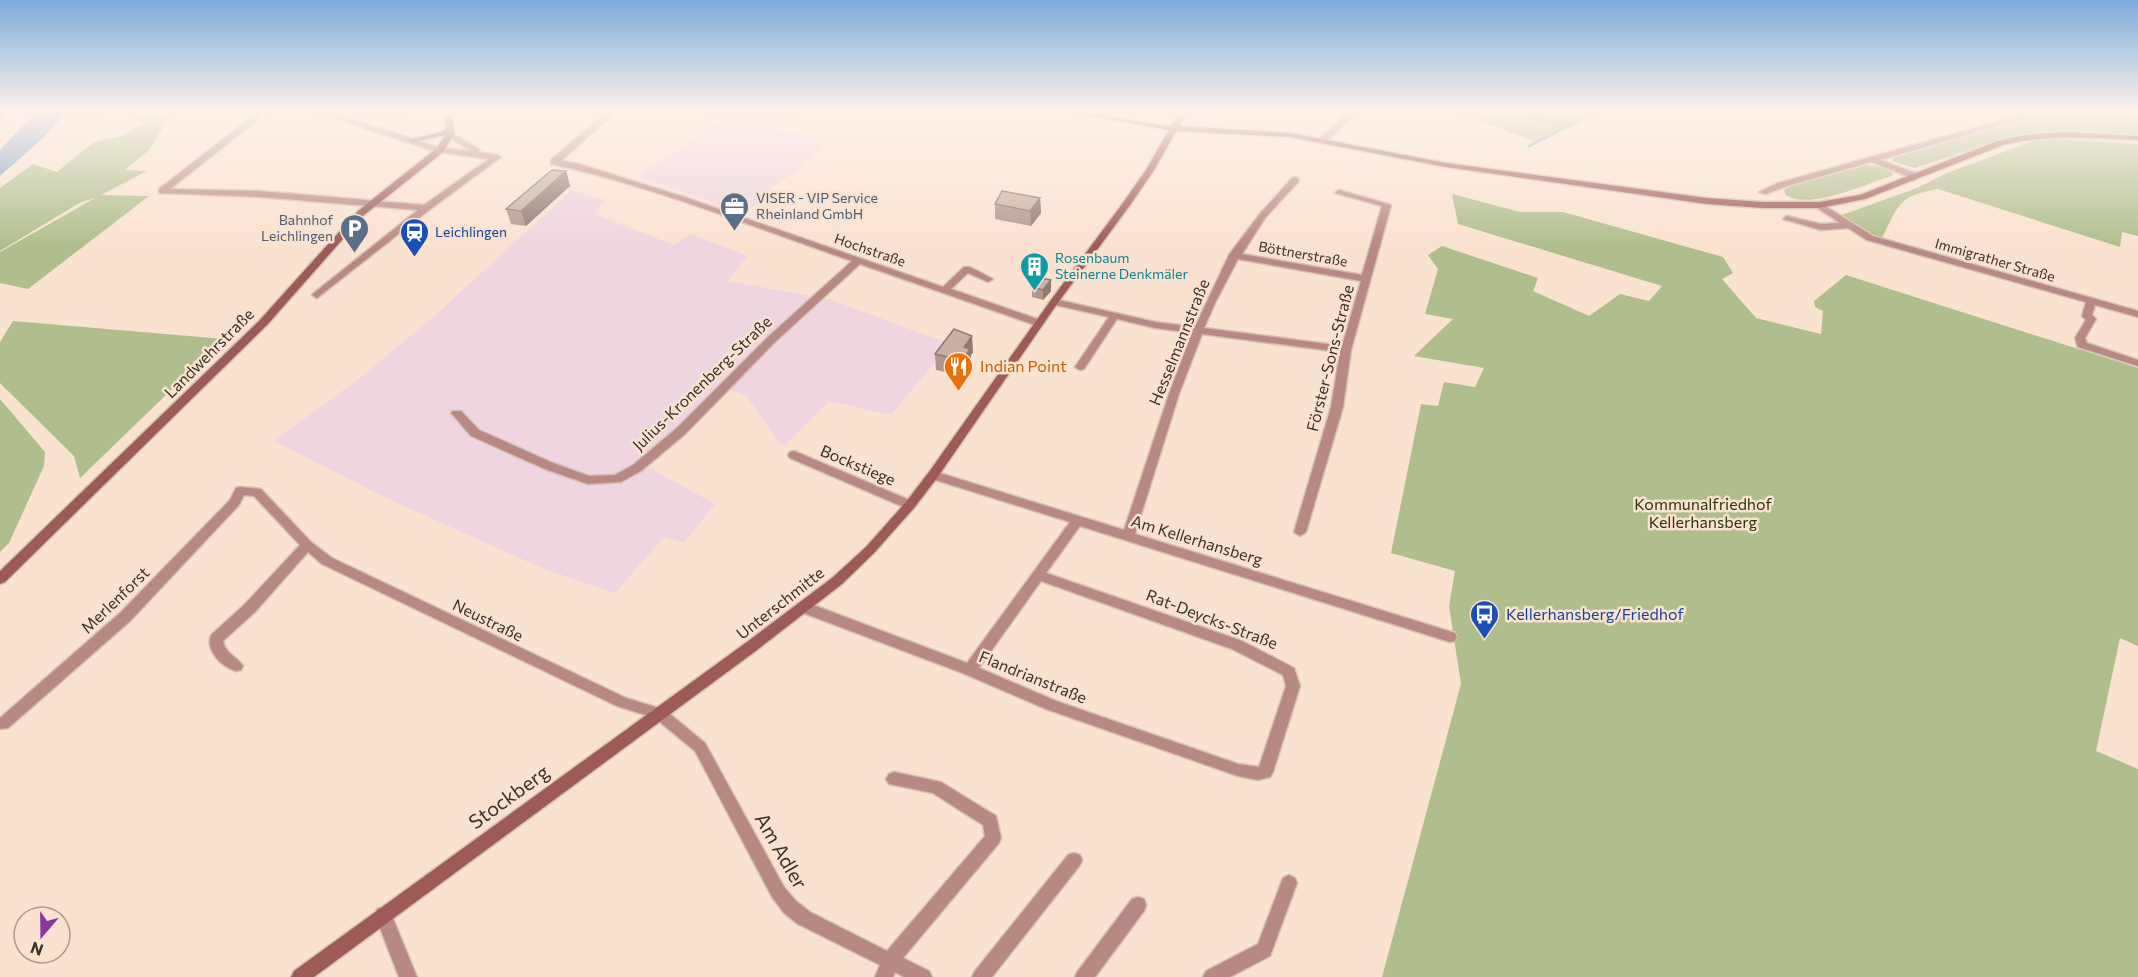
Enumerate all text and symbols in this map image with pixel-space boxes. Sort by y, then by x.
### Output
place label: VISER - VIP Service Rheinland GmbH [756,189,878,222]
office icon: VISER - VIP Service Rheinland GmbH [719,190,751,232]
place label: Bahnhof Leichlingen [261,211,333,244]
parking icon: Bahnhof Leichlingen [338,212,370,254]
station icon: Leichlingen [398,216,430,258]
place label: Leichlingen [435,223,507,240]
street label: Hochstraße [832,229,908,270]
street label: Immigrather Straße [1933,234,2057,285]
street label: Böttnerstraße [1257,237,1349,270]
place label: Rosenbaum Steinerne Denkmäler [1055,249,1189,282]
building icon: Rosenbaum Steinerne Denkmäler [1018,250,1050,292]
street label: Hesselmannstraße [1145,276,1213,408]
street label: Förster-Sons-Straße [1302,283,1357,433]
street label: Landwehrstraße [160,304,257,401]
street label: Julius-Kronenberg-Straße [628,311,775,454]
restaurant icon: Indian Point [943,350,975,392]
place label: Indian Point [980,356,1067,375]
street label: Bockstiege [818,440,899,489]
park label: Kommunalfriedhof Kellerhansberg [1634,494,1772,531]
street label: Am Kellerhansberg [1129,510,1266,569]
street label: Merlenforst [77,562,153,637]
street label: Unterschmitte [732,563,827,643]
street label: Rat-Deycks-Straße [1144,585,1281,652]
street label: Neustraße [450,594,527,645]
bus stop icon: Kellerhansberg/Friedhof [1469,598,1501,640]
place label: Kellerhansberg/Friedhof [1506,604,1684,623]
street label: Flandrianstraße [977,646,1090,707]
street label: Stockberg [464,759,553,833]
street label: Am Adler [751,808,813,893]
north arrow [12,905,72,965]
text: N [28,939,46,961]

